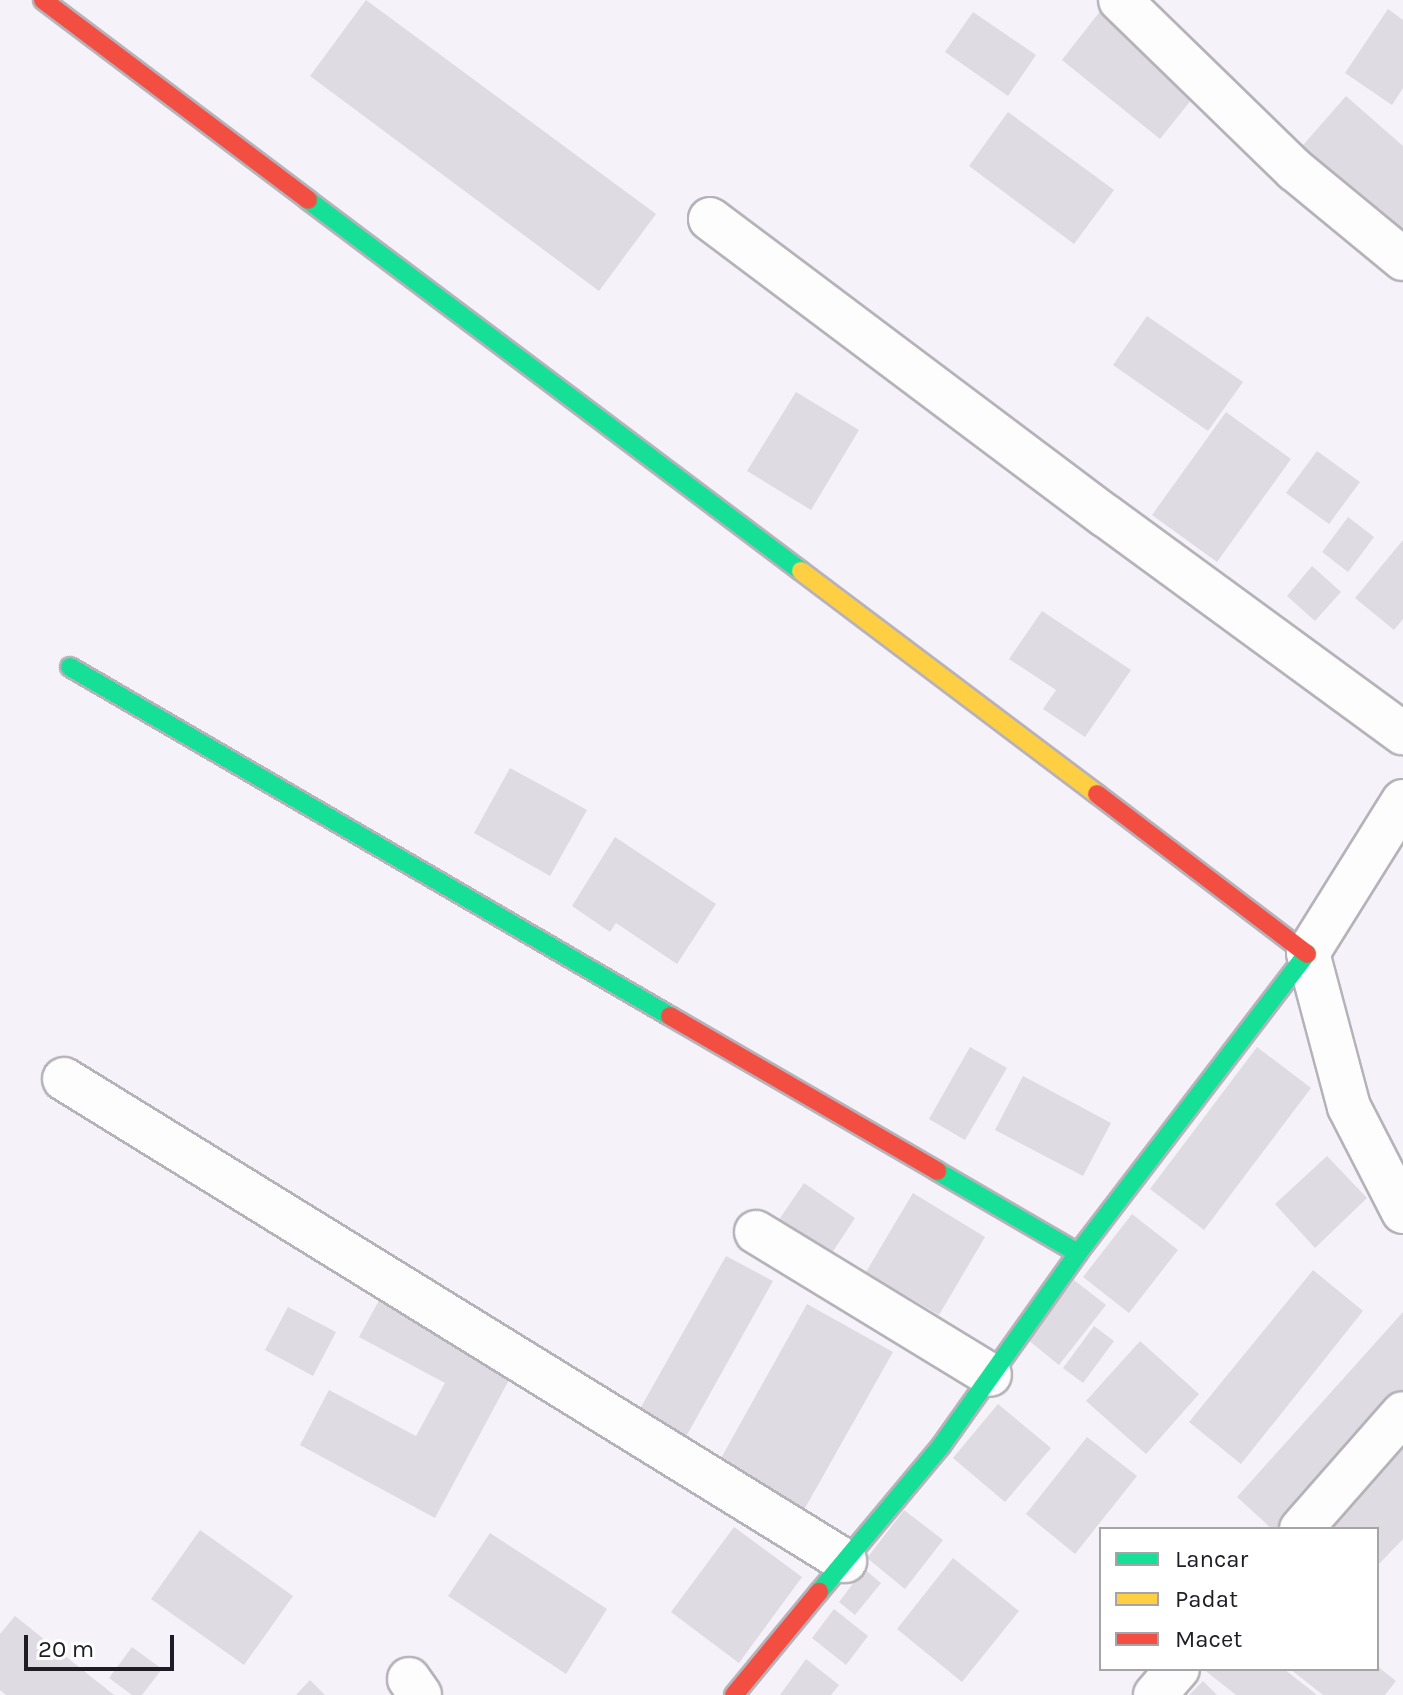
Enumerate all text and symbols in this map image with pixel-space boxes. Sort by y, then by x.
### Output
legend [1099,1527,1379,1671]
text: Lancar [1175,1545,1248,1573]
text: Padat [1175,1585,1238,1613]
scale bar [28,1619,178,1669]
text: Macet [1175,1625,1242,1653]
text: 20 m [38,1635,94,1663]

